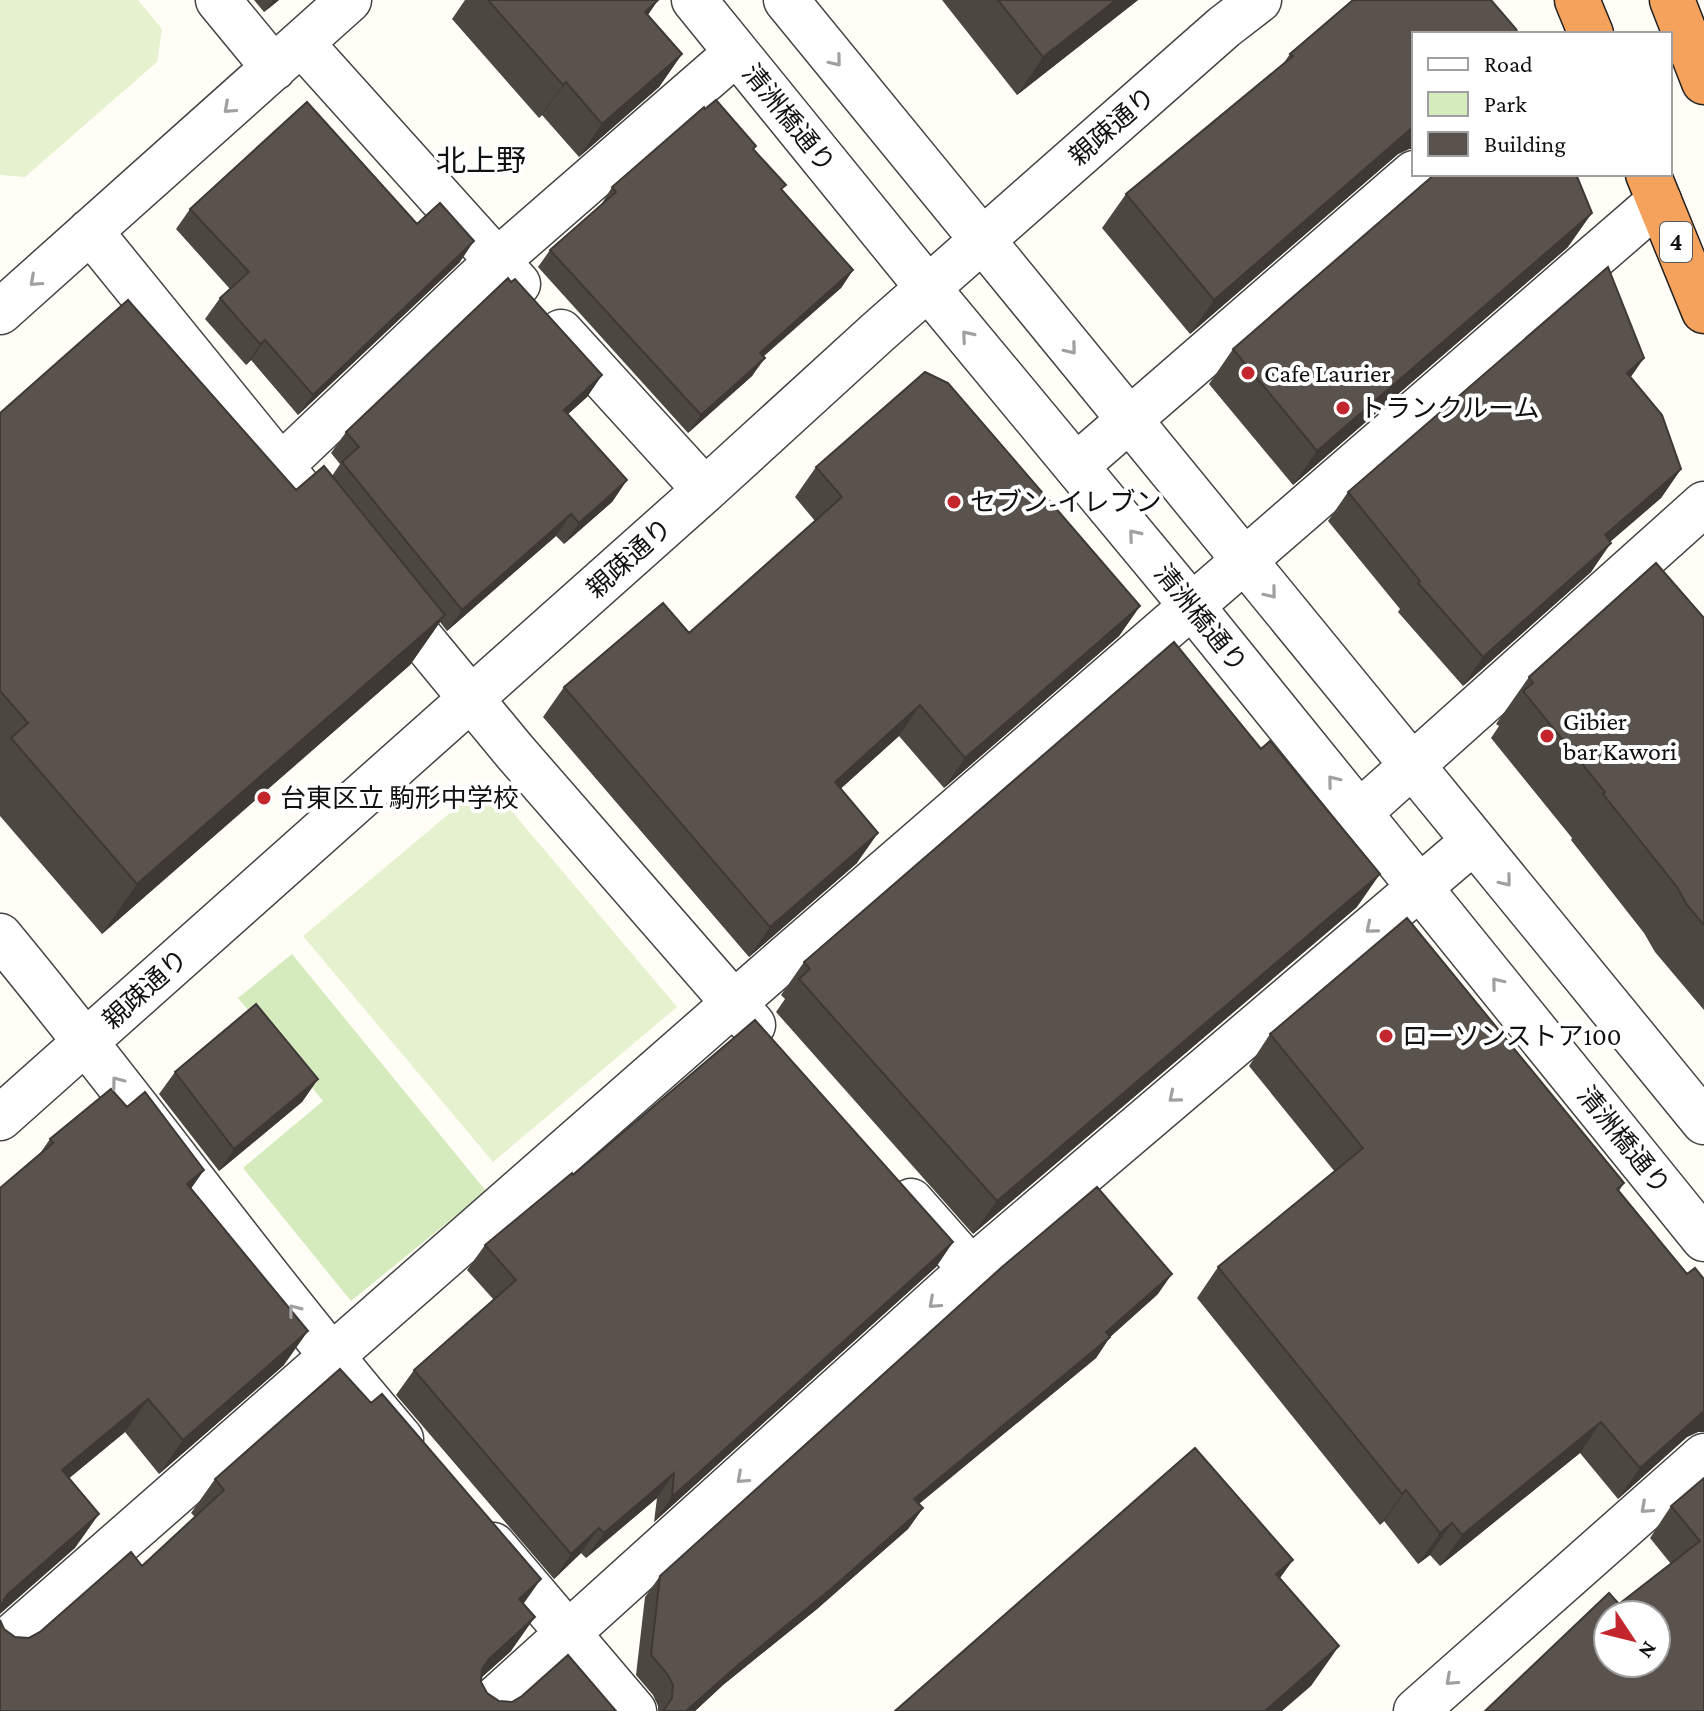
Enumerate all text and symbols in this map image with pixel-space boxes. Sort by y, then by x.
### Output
legend [1412,32,1672,176]
text: Road [1484,50,1533,77]
one-way arrow [826,51,840,66]
street label: 清洲橋通り [736,59,841,178]
street label: 親疎通り [1064,81,1161,171]
text: Park [1484,90,1527,117]
one-way arrow [223,99,238,113]
text: Building [1484,130,1566,157]
district label: 北上野 [436,144,526,177]
road number: 4 [1660,222,1692,262]
one-way arrow [29,272,44,286]
one-way arrow [962,330,977,345]
one-way arrow [1061,340,1075,355]
place label: Cafe Laurier [1264,359,1391,388]
marker: Cafe Laurier [1239,364,1257,382]
place label: トランクルーム [1359,394,1539,423]
marker: トランクルーム [1334,399,1352,417]
place label: セブン-イレブン [970,488,1161,517]
marker: セブン-イレブン [945,493,963,511]
street label: 親疎通り [581,513,678,604]
one-way arrow [1129,530,1144,545]
street label: 清洲橋通り [1148,559,1253,678]
one-way arrow [1261,584,1276,599]
place label: Gibier bar Kawori [1563,707,1677,766]
marker: Gibier bar Kawori [1538,727,1556,745]
one-way arrow [1328,775,1343,790]
place label: 台東区立 駒形中学校 [280,784,519,813]
marker: 台東区立 駒形中学校 [255,789,273,807]
one-way arrow [1497,872,1511,887]
one-way arrow [1366,918,1381,933]
street label: 親疎通り [97,944,194,1035]
one-way arrow [1492,977,1506,992]
place label: ローソンストア100 [1402,1022,1622,1051]
marker: ローソンストア100 [1377,1027,1395,1045]
one-way arrow [113,1077,127,1091]
street label: 清洲橋通り [1571,1081,1676,1200]
one-way arrow [1168,1087,1183,1102]
one-way arrow [929,1293,943,1308]
one-way arrow [290,1304,304,1319]
one-way arrow [736,1468,751,1482]
one-way arrow [1640,1498,1655,1512]
north arrow [1592,1599,1672,1679]
text: N [1633,1637,1663,1663]
one-way arrow [1446,1670,1461,1685]

